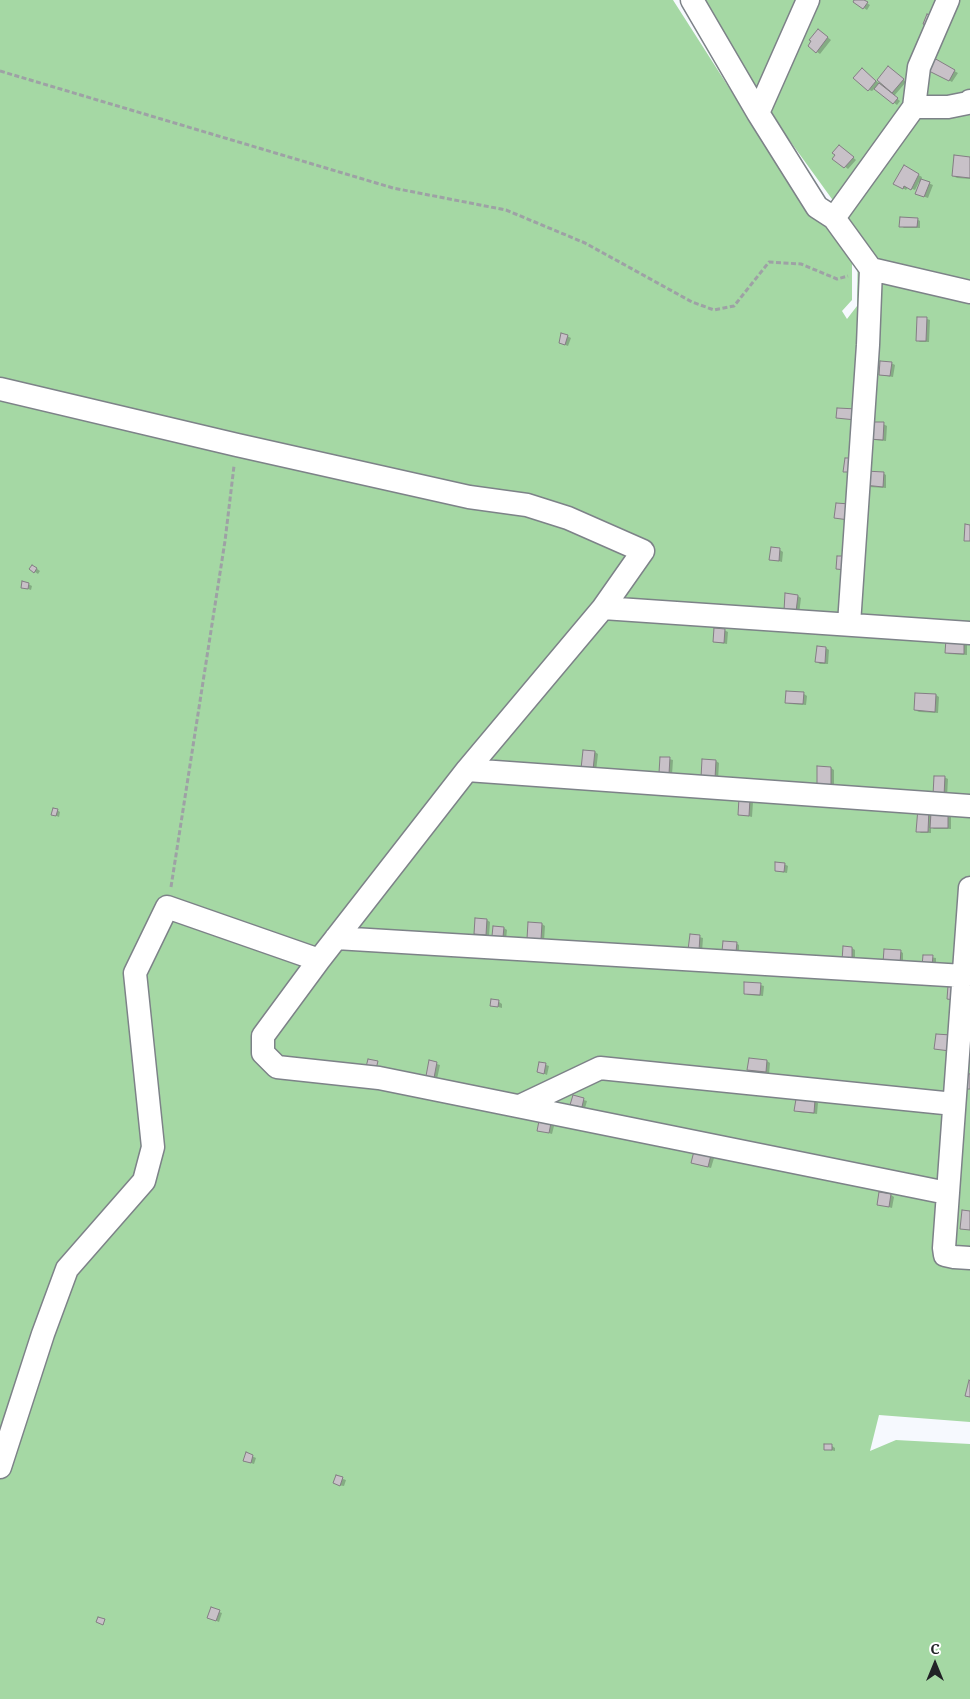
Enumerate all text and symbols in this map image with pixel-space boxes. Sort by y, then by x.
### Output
north arrow [910,1639,960,1689]
text: С [930,1639,940,1658]

